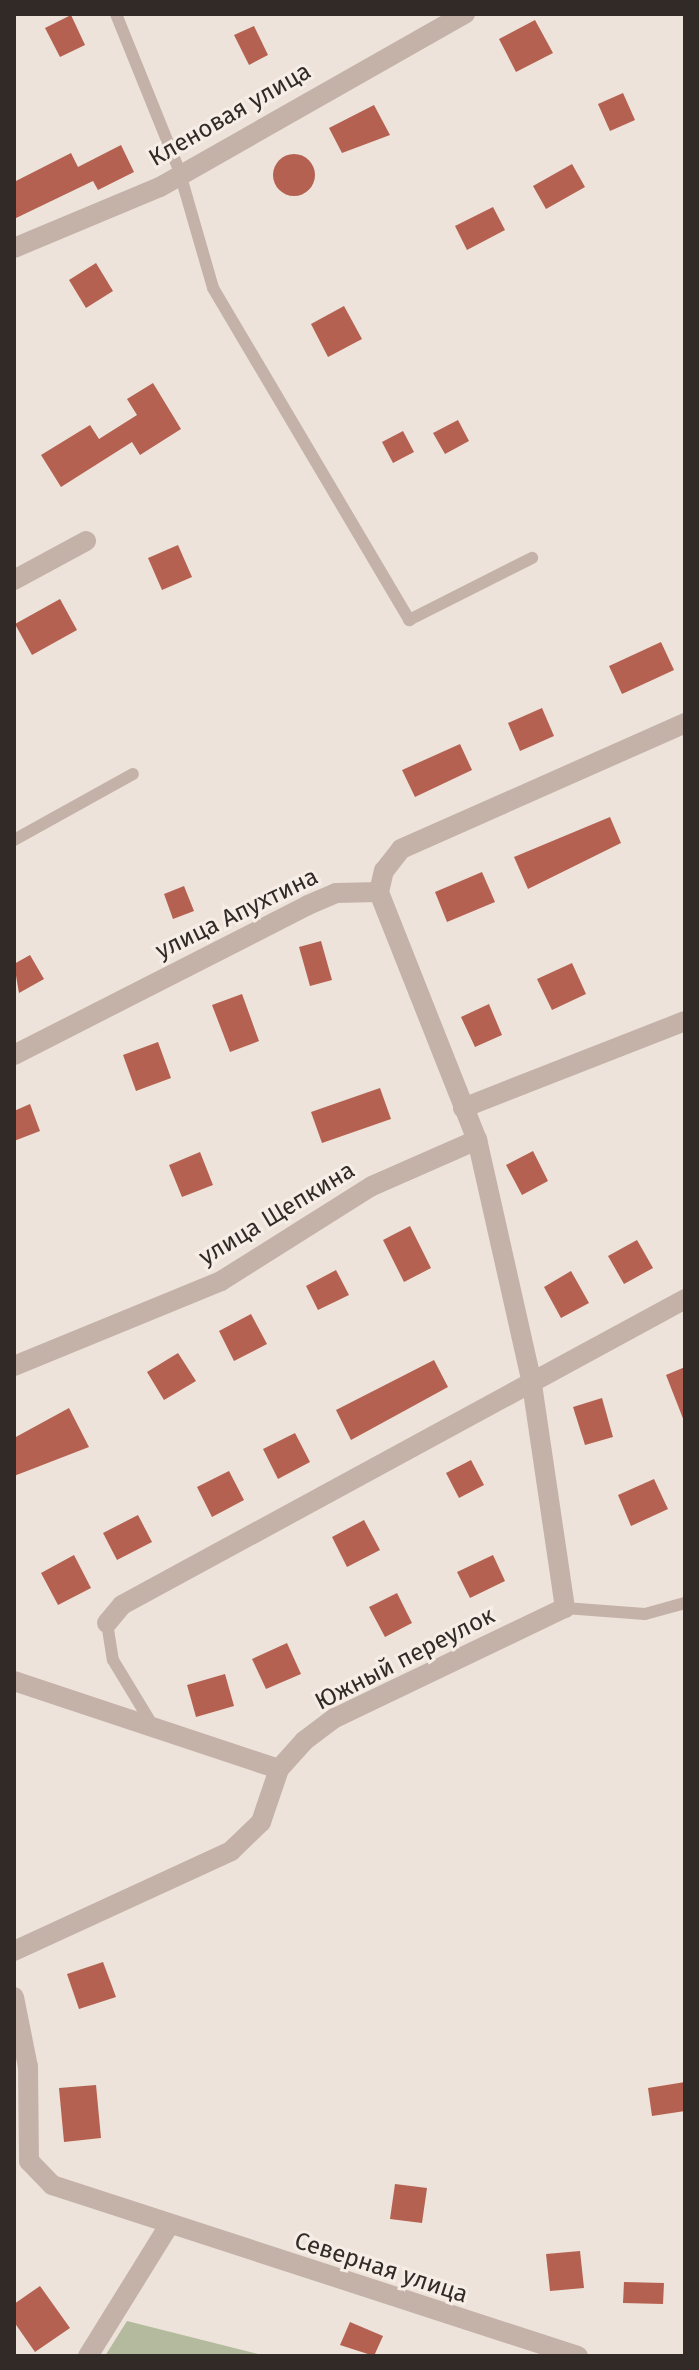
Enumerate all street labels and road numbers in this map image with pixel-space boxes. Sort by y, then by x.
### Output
street label: Кленовая улица [144,57,316,173]
street label: улица Апухтина [151,862,323,966]
street label: улица Щепкина [194,1156,360,1272]
street label: Южный переулок [310,1601,500,1717]
street label: Северная улица [291,2226,471,2310]

